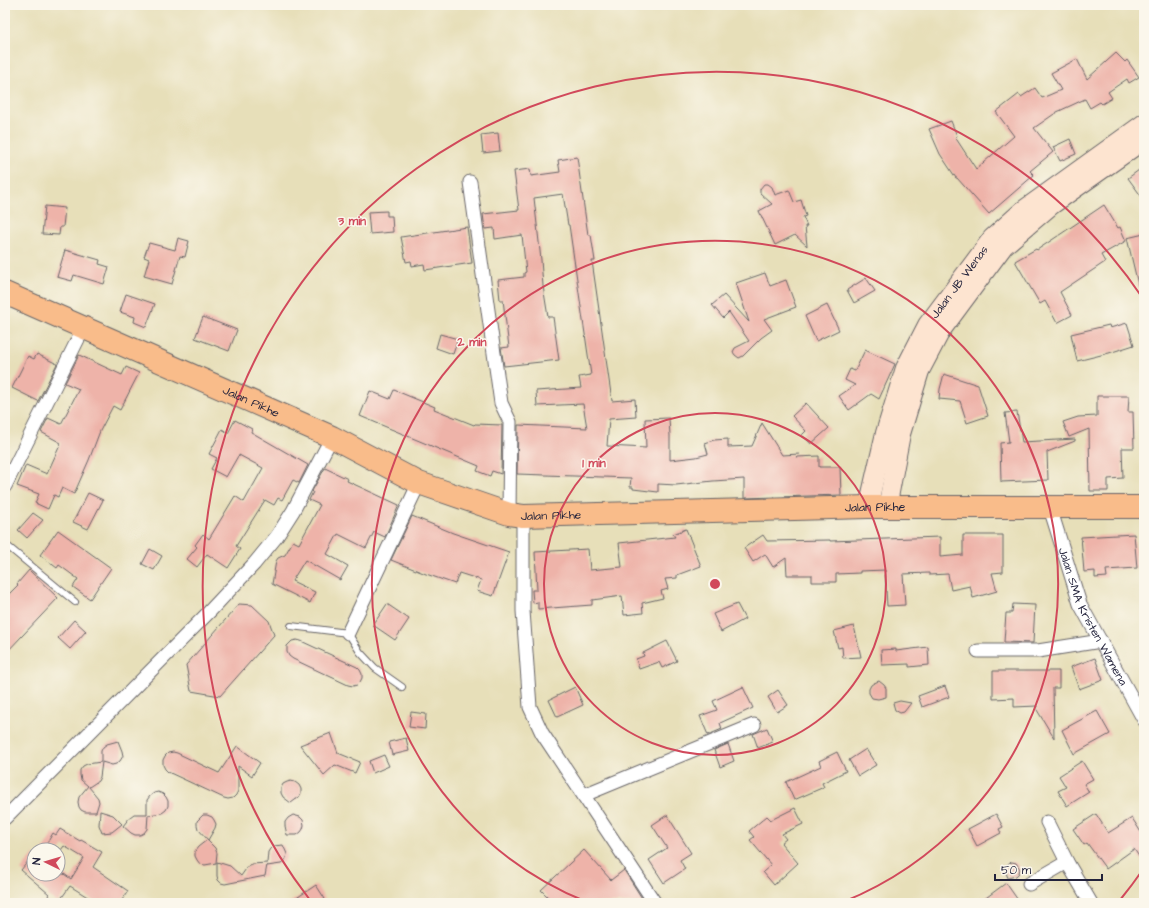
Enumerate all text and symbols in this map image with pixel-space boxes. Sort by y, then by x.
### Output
text: 3 min [337,213,366,230]
street label: Jalan JB Wenas [926,242,992,322]
text: 2 min [457,334,486,351]
street label: Jalan Pikhe [220,381,283,422]
text: 1 min [582,455,606,472]
street label: Jalan Pikhe [844,499,906,516]
street label: Jalan Pikhe [520,506,582,525]
street label: Jalan SMA Kristen Wamena [1054,545,1132,688]
centre of rings [708,577,722,591]
north arrow [26,842,66,882]
scale bar [995,856,1102,882]
text: N [29,857,44,865]
text: 50 m [1001,862,1032,879]

